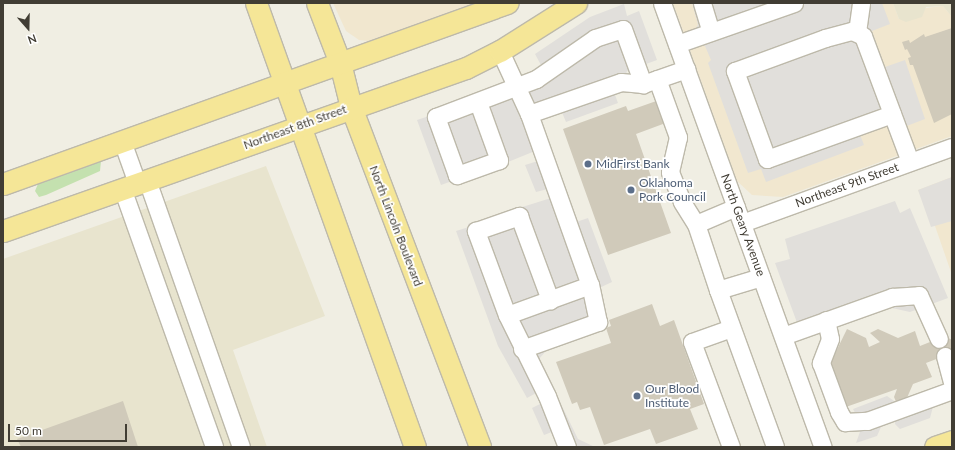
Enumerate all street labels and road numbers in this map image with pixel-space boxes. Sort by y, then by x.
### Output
street label: Northeast 8th Street [241,102,349,152]
street label: Northeast 9th Street [793,160,901,210]
street label: North Lincoln Boulevard [366,164,426,288]
street label: North Geary Avenue [718,172,768,278]

